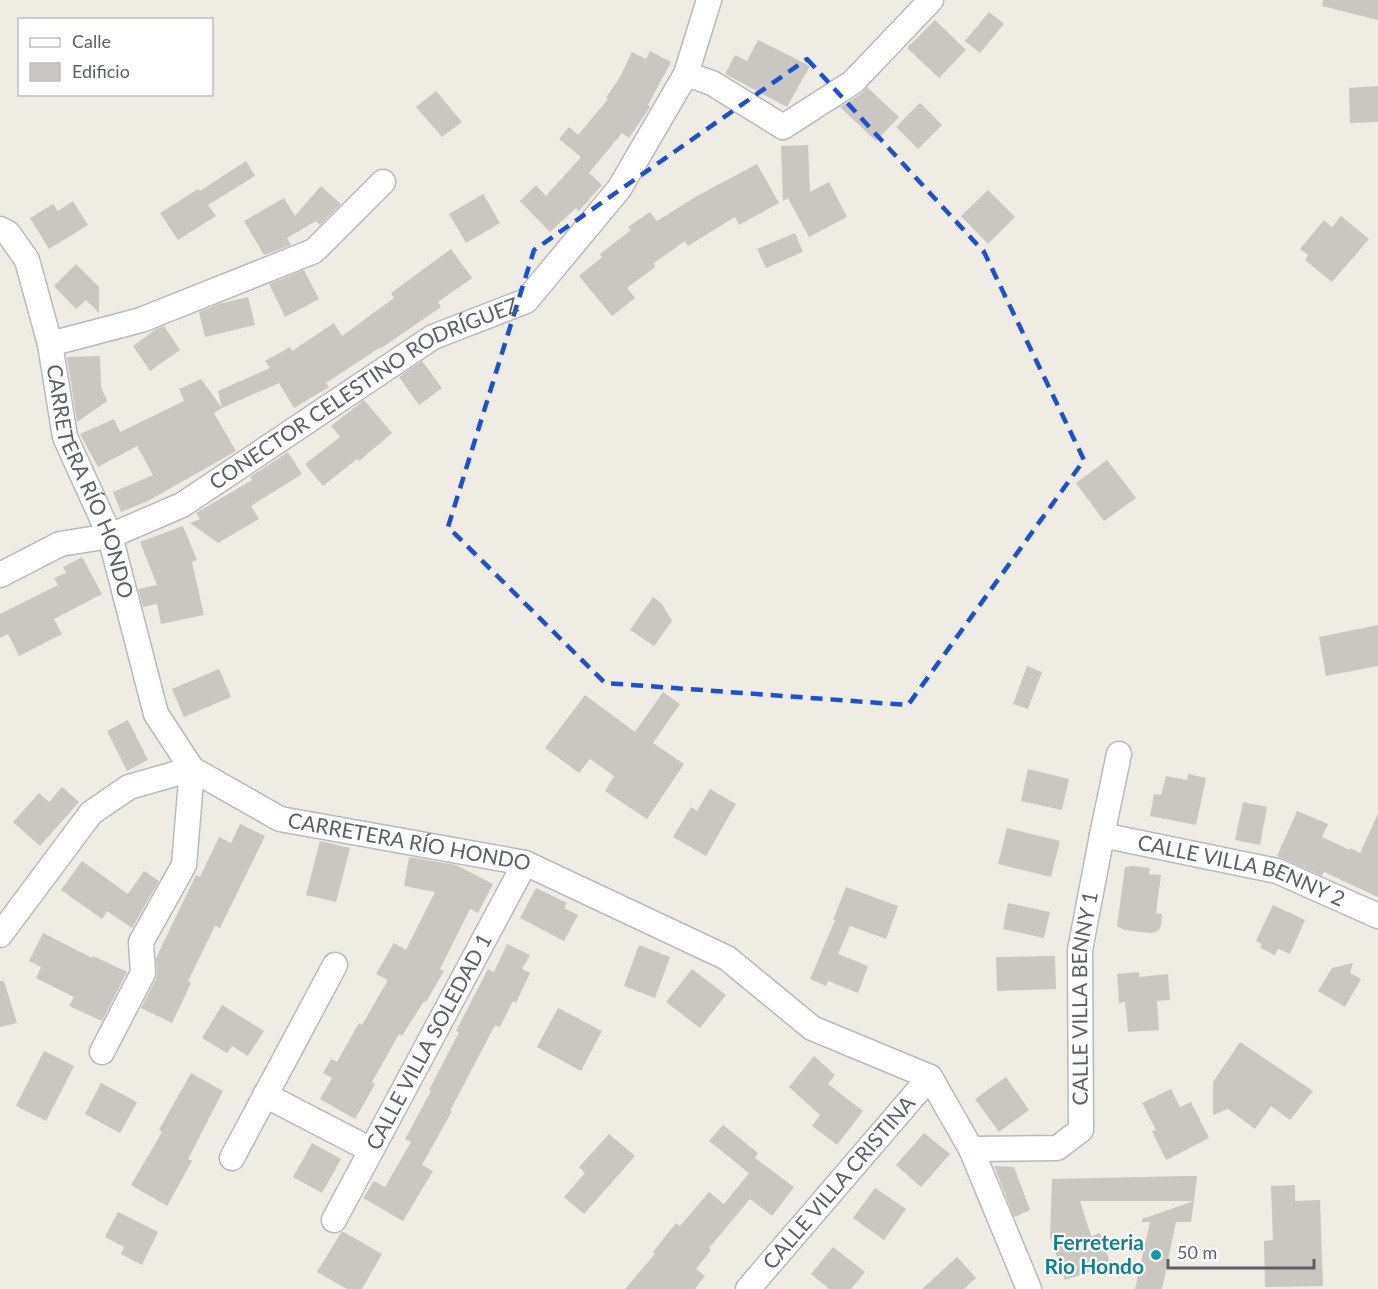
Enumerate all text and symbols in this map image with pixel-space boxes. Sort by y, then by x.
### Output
legend [18,18,213,96]
text: Calle [72,30,111,52]
text: Edificio [72,60,130,82]
street label: CONECTOR CELESTINO RODRÍGUEZ [204,291,522,494]
street label: CARRETERA RÍO HONDO [42,362,140,601]
street label: CARRETERA RÍO HONDO [286,807,533,875]
street label: CALLE VILLA BENNY 2 [1136,829,1349,911]
street label: CALLE VILLA BENNY 1 [1066,889,1102,1106]
street label: CALLE VILLA SOLEDAD 1 [360,929,496,1154]
street label: CALLE VILLA CRISTINA [757,1089,920,1274]
place label: Ferreteria Rio Hondo [1044,1229,1144,1278]
scale bar [1168,1232,1314,1270]
text: 50 m [1177,1241,1217,1263]
marker: Ferreteria Rio Hondo [1149,1248,1163,1262]

